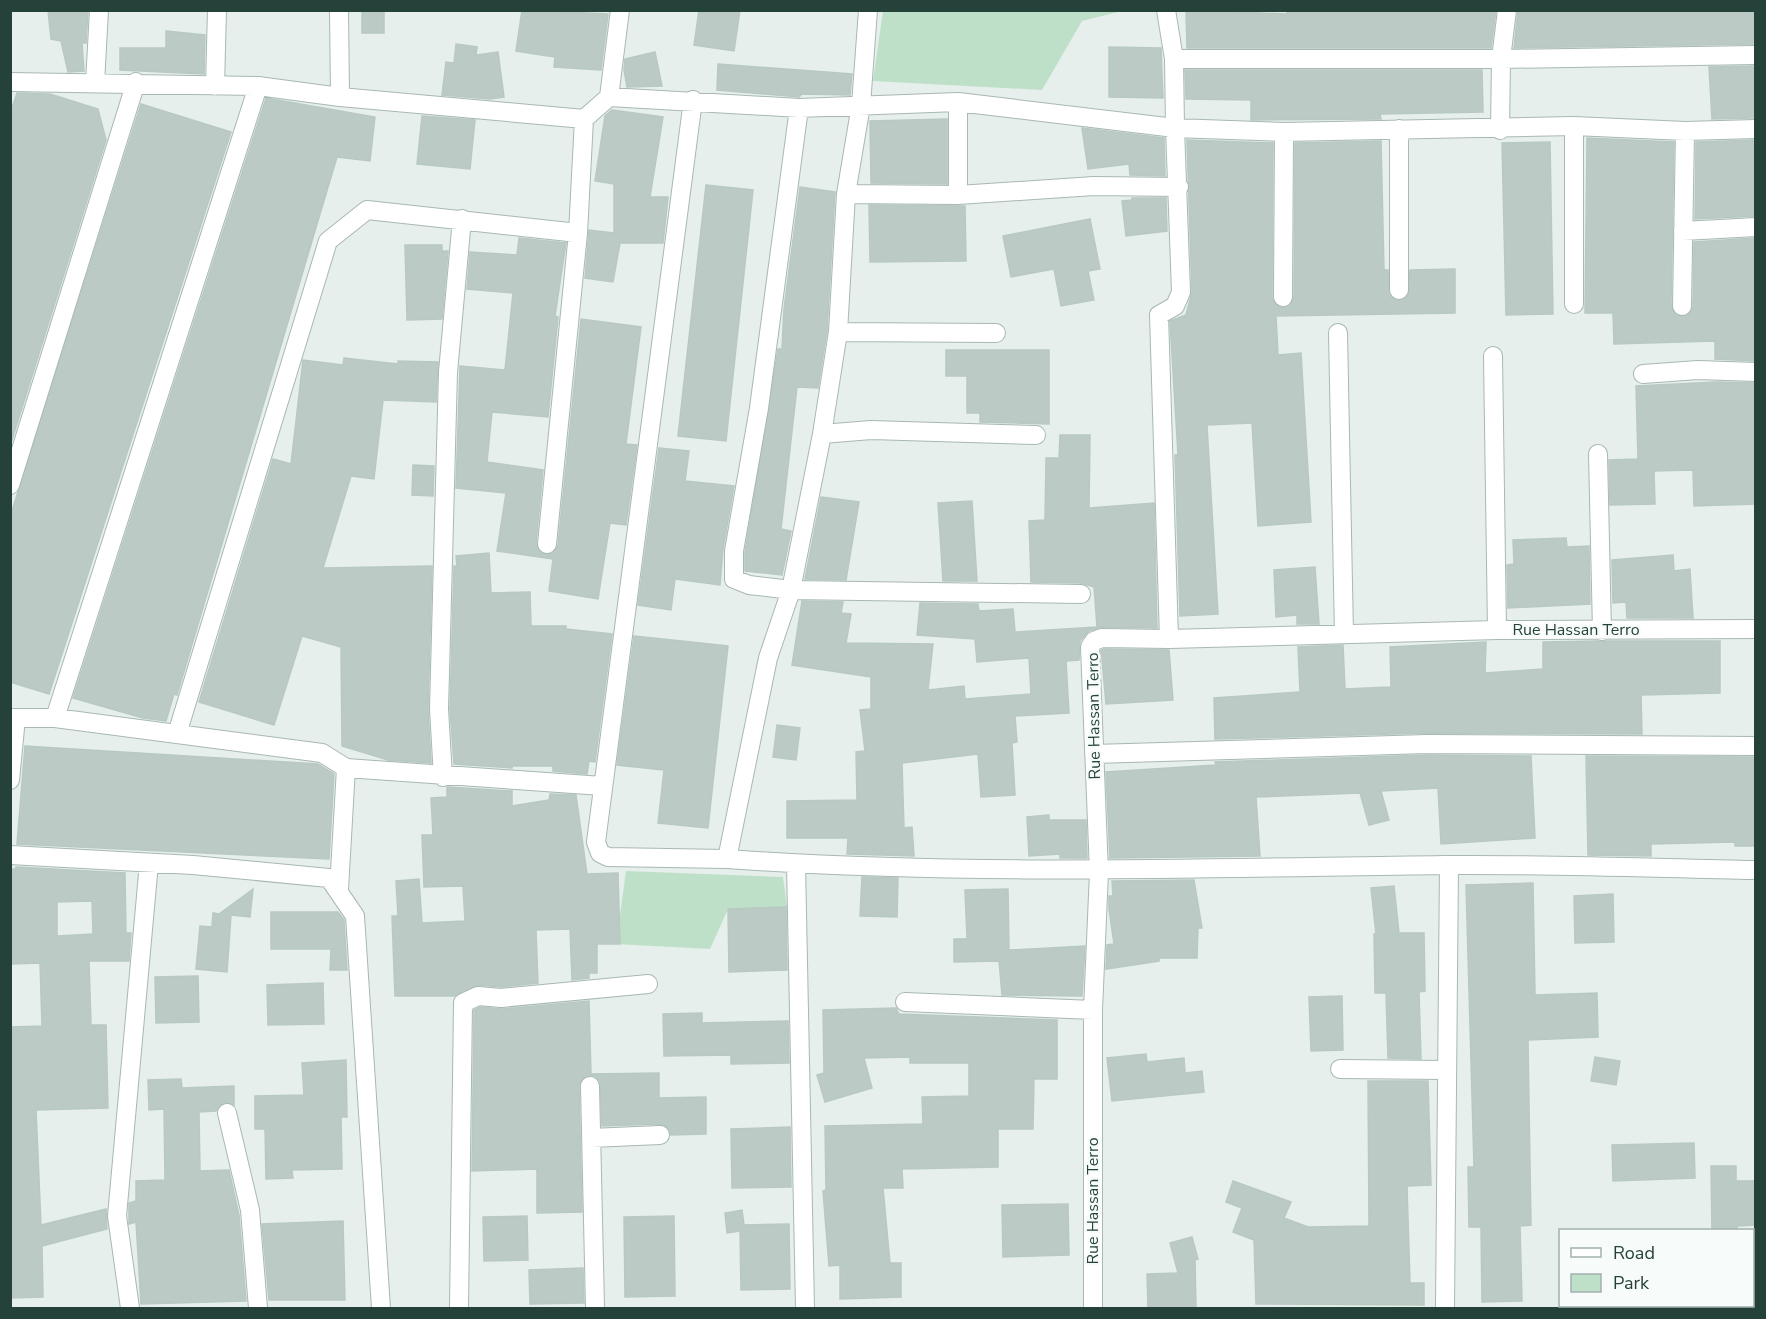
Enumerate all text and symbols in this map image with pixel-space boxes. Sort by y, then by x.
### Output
street label: Rue Hassan Terro [1512,619,1640,641]
street label: Rue Hassan Terro [1082,652,1106,780]
street label: Rue Hassan Terro [1082,1137,1104,1265]
legend [1559,1229,1754,1307]
text: Road [1613,1241,1655,1265]
text: Park [1613,1271,1650,1295]

